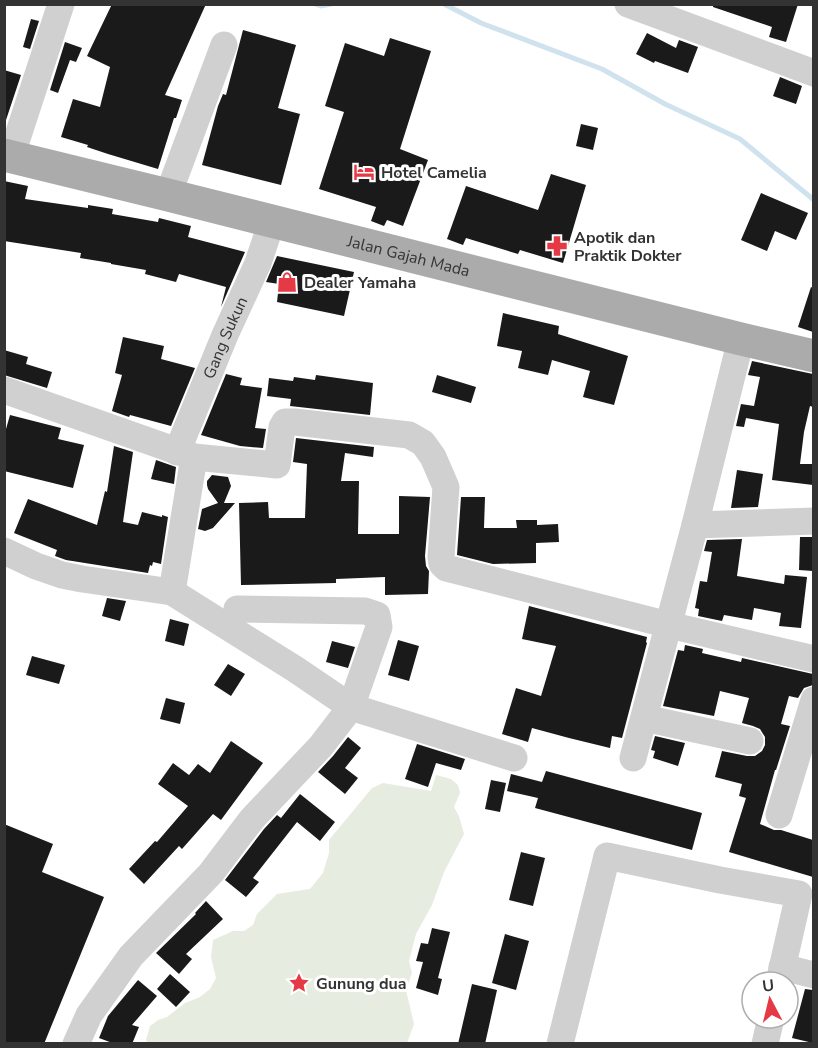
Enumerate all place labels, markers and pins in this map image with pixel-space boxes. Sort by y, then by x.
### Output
hotel icon: Hotel Camelia [352,160,376,184]
place label: Hotel Camelia [381,162,487,184]
place label: Apotik dan Praktik Dokter [574,227,682,267]
pharmacy icon: Apotik dan Praktik Dokter [545,234,569,258]
shop icon: Dealer Yamaha [275,270,299,294]
place label: Dealer Yamaha [304,272,416,294]
place icon: Gunung dua [287,971,311,995]
place label: Gunung dua [316,973,407,995]

